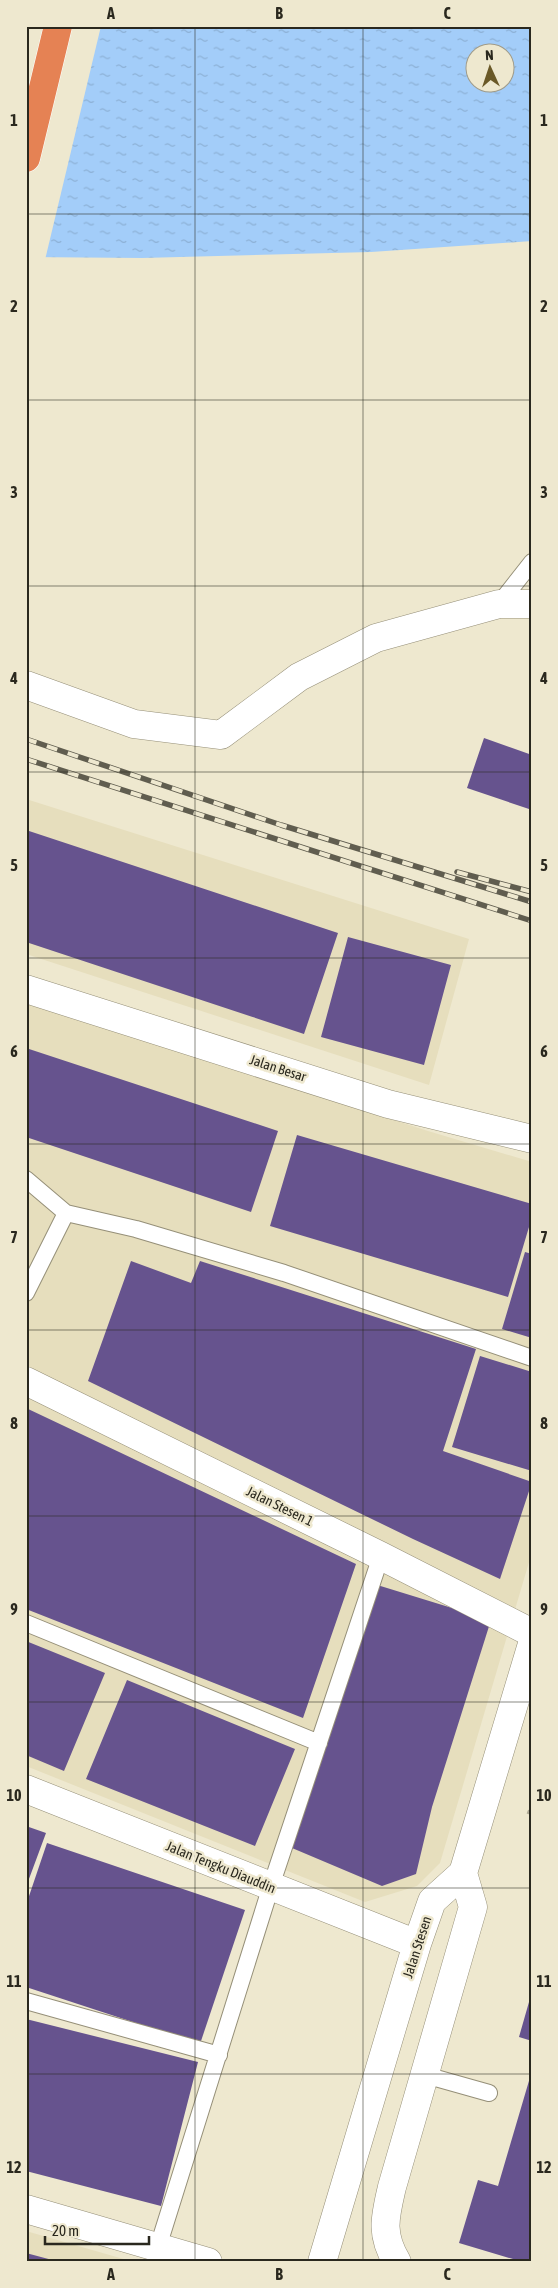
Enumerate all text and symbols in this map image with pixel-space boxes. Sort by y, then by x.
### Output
text: A [106,4,115,22]
text: B [275,4,283,22]
text: C [443,4,451,22]
north arrow [466,42,516,92]
text: N [485,47,494,63]
text: 1 [10,111,18,129]
text: 1 [540,111,548,129]
text: 2 [10,297,18,315]
text: 2 [540,297,548,315]
text: 3 [10,483,18,501]
text: 3 [540,483,548,501]
text: 4 [9,669,18,687]
text: 4 [539,669,548,687]
text: 5 [10,856,18,874]
text: 5 [540,856,548,874]
text: 6 [10,1042,18,1060]
text: 6 [540,1042,548,1060]
street label: Jalan Besar [248,1051,309,1085]
text: 7 [10,1228,18,1246]
text: 7 [540,1228,548,1246]
text: 8 [10,1414,18,1432]
text: 8 [540,1414,548,1432]
street label: Jalan Stesen 1 [244,1483,316,1529]
text: 9 [10,1600,18,1618]
text: 9 [540,1600,548,1618]
text: 10 [6,1786,22,1804]
text: 10 [536,1786,552,1804]
street label: Jalan Tengku Diauddin [164,1838,278,1896]
street label: Jalan Stesen [399,1914,435,1980]
text: 11 [6,1972,22,1990]
text: 11 [536,1972,552,1990]
text: 12 [6,2158,22,2176]
text: 12 [536,2158,552,2176]
scale bar [45,2213,149,2245]
text: 20 m [52,2222,79,2239]
text: A [106,2265,115,2283]
text: B [275,2265,283,2283]
text: C [443,2265,451,2283]

